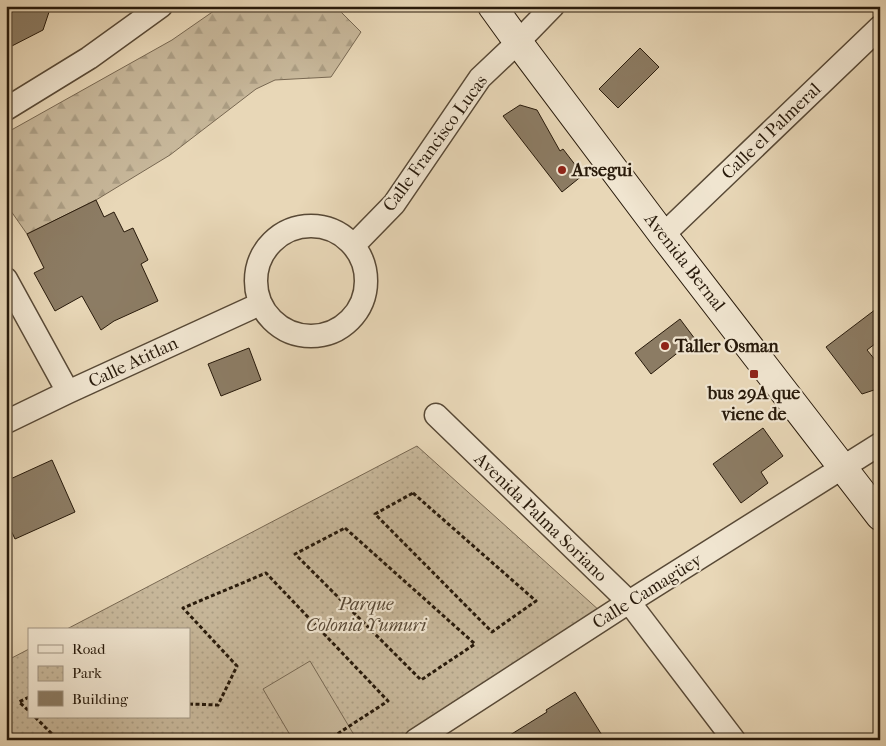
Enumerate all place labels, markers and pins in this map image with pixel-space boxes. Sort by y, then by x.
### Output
place label: Arsegui [571,160,633,181]
marker: Arsegui [556,164,568,176]
place label: Taller Osman [674,336,779,357]
marker: Taller Osman [659,340,671,352]
marker: bus 29A que viene de [748,368,760,380]
place label: bus 29A que viene de [707,383,800,425]

